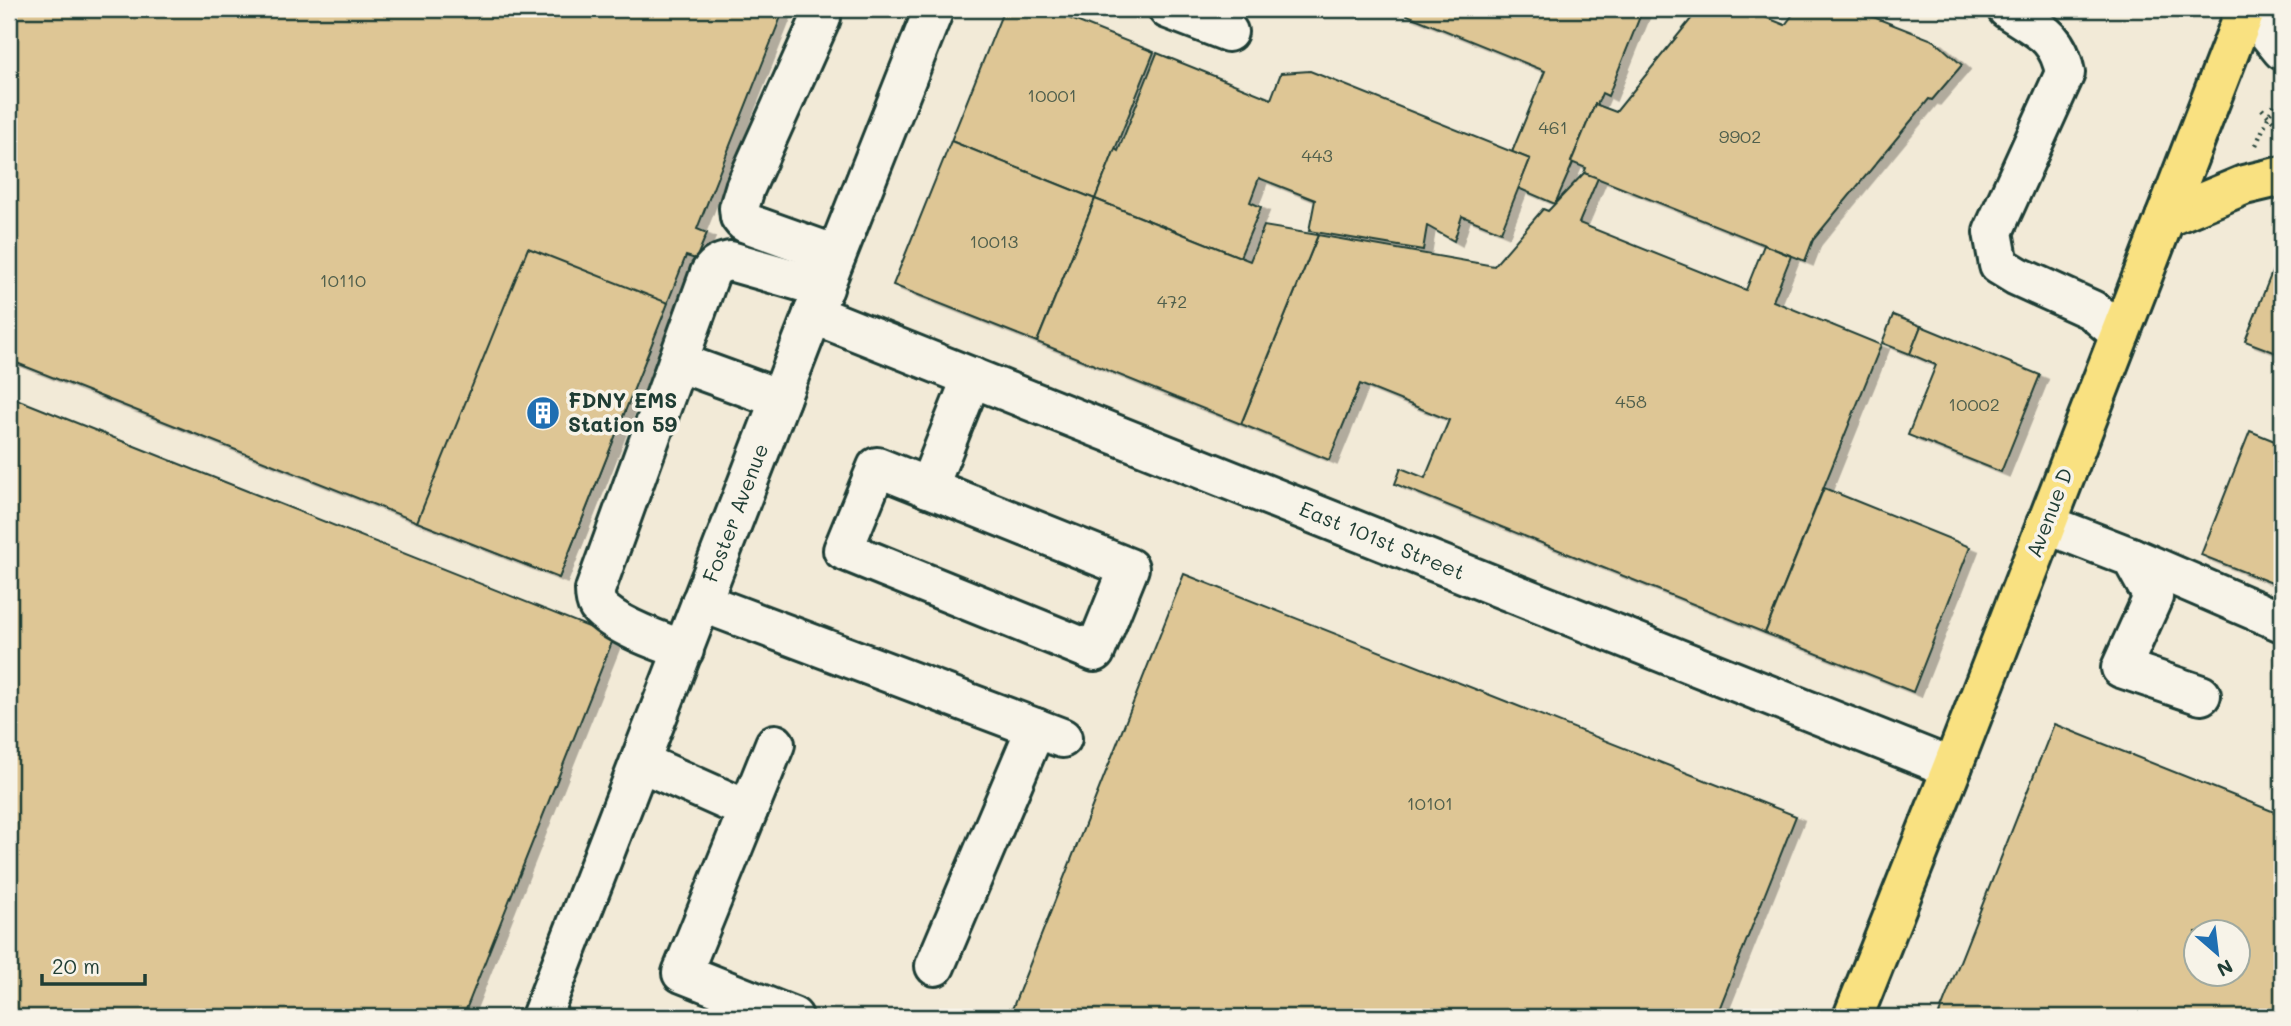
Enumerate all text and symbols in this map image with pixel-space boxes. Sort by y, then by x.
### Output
house number: 10001 [1027,83,1077,107]
house number: 461 [1538,115,1568,139]
house number: 9902 [1719,124,1761,148]
house number: 443 [1301,143,1333,167]
house number: 10013 [970,229,1018,253]
house number: 10110 [320,268,366,292]
house number: 472 [1157,289,1187,313]
place label: FDNY EMS Station 59 [568,386,677,437]
house number: 458 [1615,389,1647,413]
house number: 10002 [1948,392,2000,416]
building icon: FDNY EMS Station 59 [524,394,562,432]
street label: Foster Avenue [696,439,773,586]
street label: Avenue D [2019,464,2078,561]
street label: East 101st Street [1296,494,1469,585]
house number: 10101 [1407,791,1453,815]
north arrow [2182,918,2252,988]
scale bar [42,942,145,986]
text: 20 m [52,952,100,979]
text: N [2213,954,2237,983]

